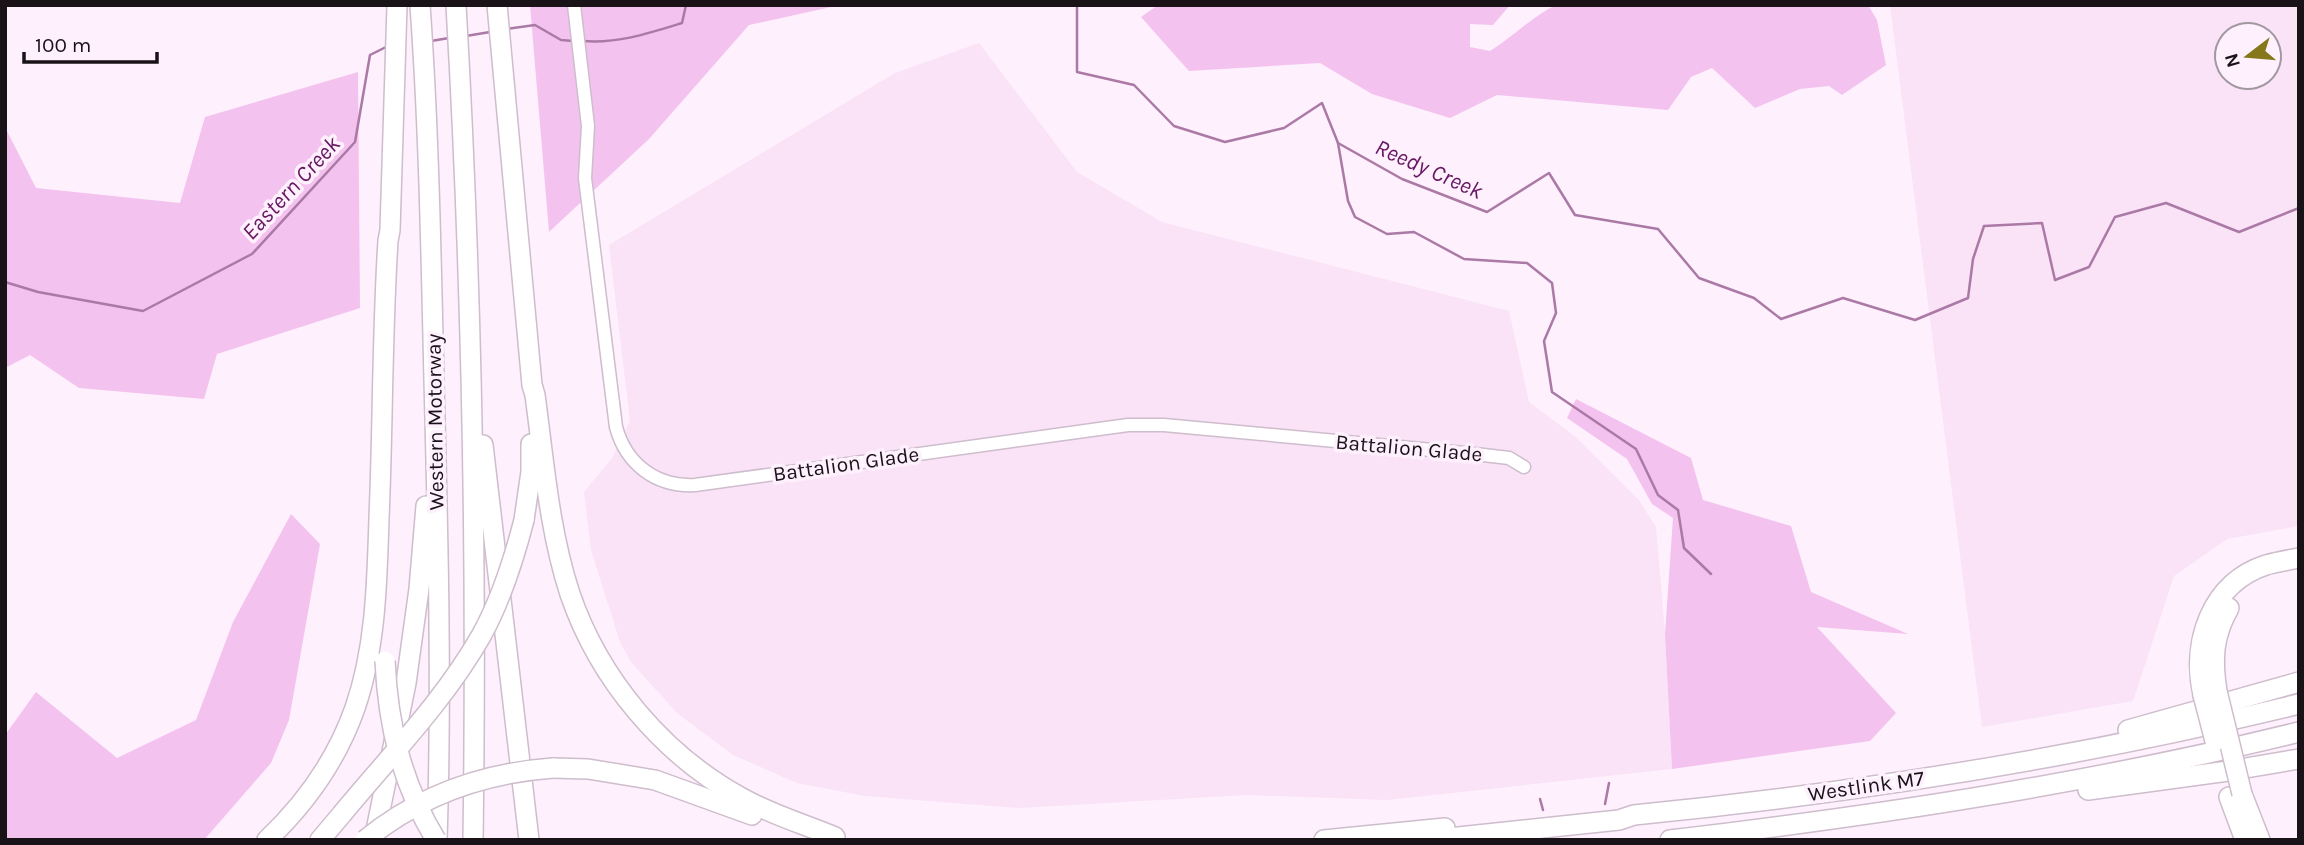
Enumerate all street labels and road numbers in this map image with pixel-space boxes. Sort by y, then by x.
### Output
street label: Western Motorway [421,333,449,511]
street label: Battalion Glade [1335,430,1483,466]
street label: Battalion Glade [771,442,921,486]
street label: Westlink M7 [1806,766,1926,806]

